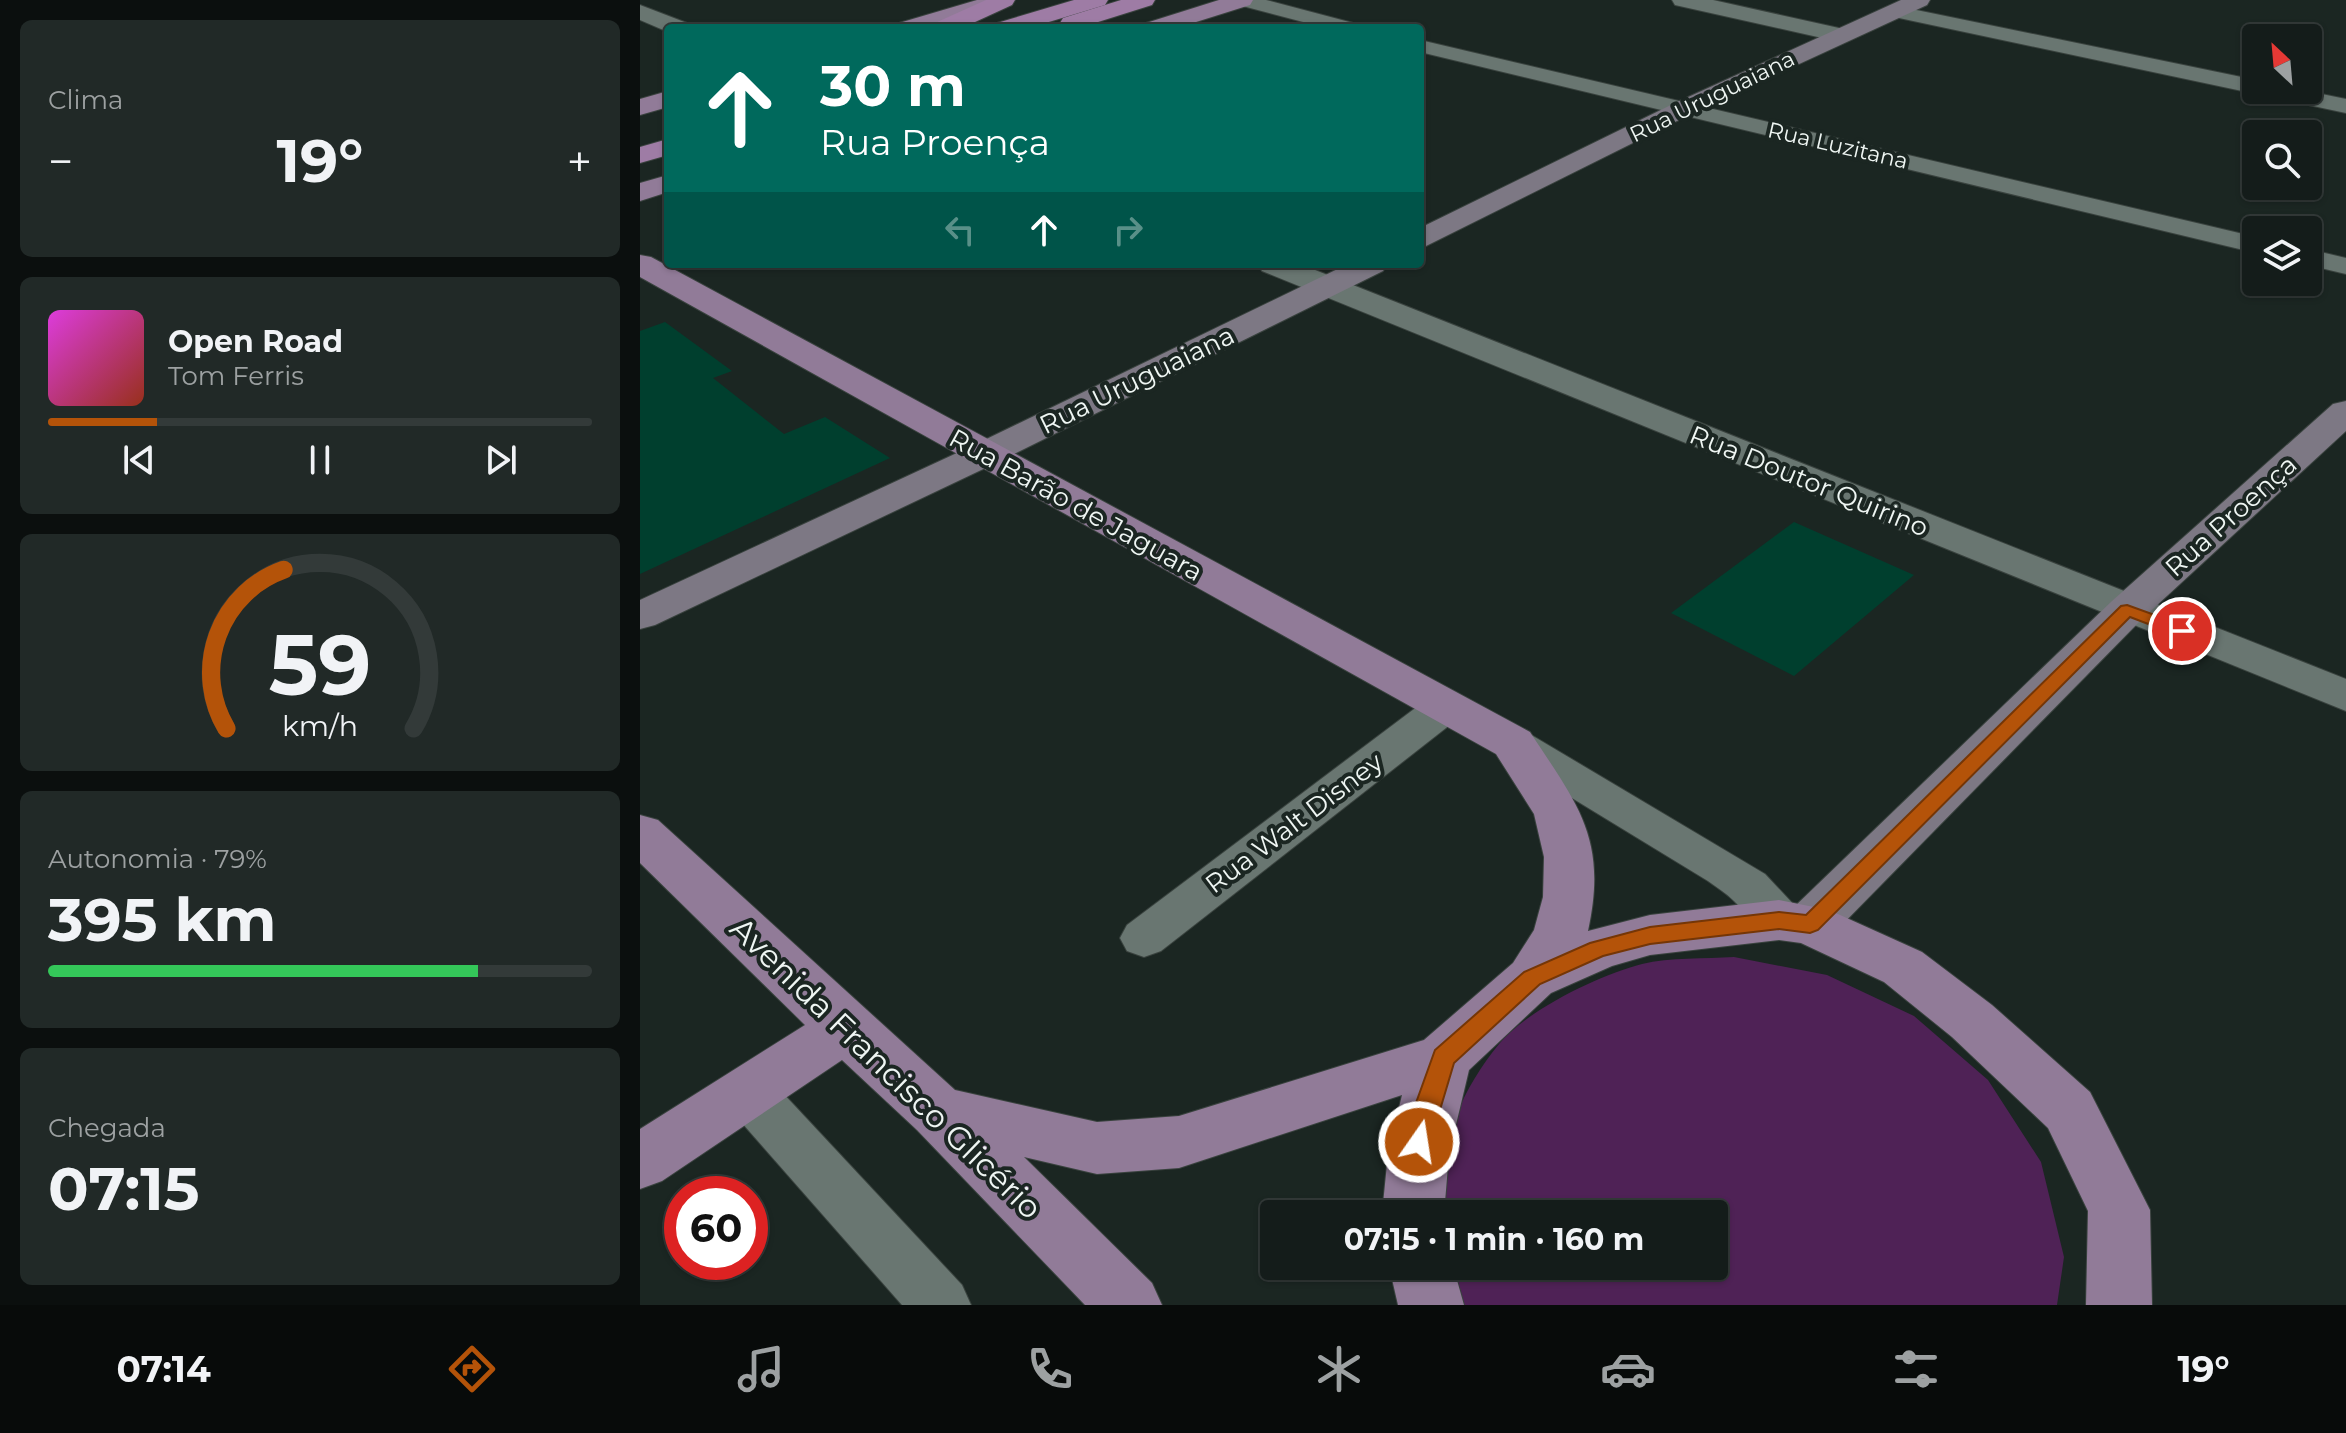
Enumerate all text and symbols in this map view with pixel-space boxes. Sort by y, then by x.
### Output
north arrow [2242,24,2322,104]
map controls [2242,24,2322,296]
street label: Rua Uruguaiana [1625,45,1799,148]
text: 30 m [820,52,966,120]
icon: ahead [688,56,792,160]
text: Clima [48,84,123,116]
street label: Rua Luzitana [1765,116,1911,175]
text: Rua Proença [820,120,1050,164]
button: search [2242,120,2322,200]
text: 19° [277,124,363,197]
text: − [48,134,73,188]
text: + [567,134,592,188]
icon: left [938,208,982,252]
icon: ahead [1022,208,1066,252]
icon: right [1106,208,1150,252]
button: layers [2242,216,2322,296]
street label: Rua Uruguaiana [1034,319,1240,441]
text: Open Road [168,323,343,360]
text: Tom Ferris [168,360,304,392]
street label: Rua Doutor Quirino [1685,418,1933,544]
street label: Rua Barão de Jaguara [944,422,1208,588]
icon: previous [117,438,161,482]
icon: pause [298,438,342,482]
icon: next [479,438,523,482]
street label: Rua Proença [2159,449,2303,583]
pin [2148,597,2216,665]
icon: arrive [2160,609,2204,653]
text: 59 [269,613,371,715]
text: km/h [282,708,358,743]
street label: Rua Walt Disney [1199,745,1390,900]
text: Autonomia · 79% [48,843,267,875]
text: 395 km [48,883,276,956]
street label: Avenida Francisco Glicério [722,908,1050,1227]
position arrow [1377,1100,1461,1184]
text: Chegada [48,1112,166,1144]
text: 07:15 [48,1152,199,1225]
speed limit sign: 60 [664,1176,768,1280]
text: 07:15 · 1 min · 160 m [1344,1221,1644,1258]
icon: directions [444,1341,500,1397]
icon: music [733,1341,789,1397]
icon: phone [1022,1341,1078,1397]
icon: climate [1311,1341,1367,1397]
icon: car [1600,1341,1656,1397]
icon: filters [1888,1341,1944,1397]
text: 07:14 [116,1347,211,1391]
text: 19° [2177,1347,2230,1391]

